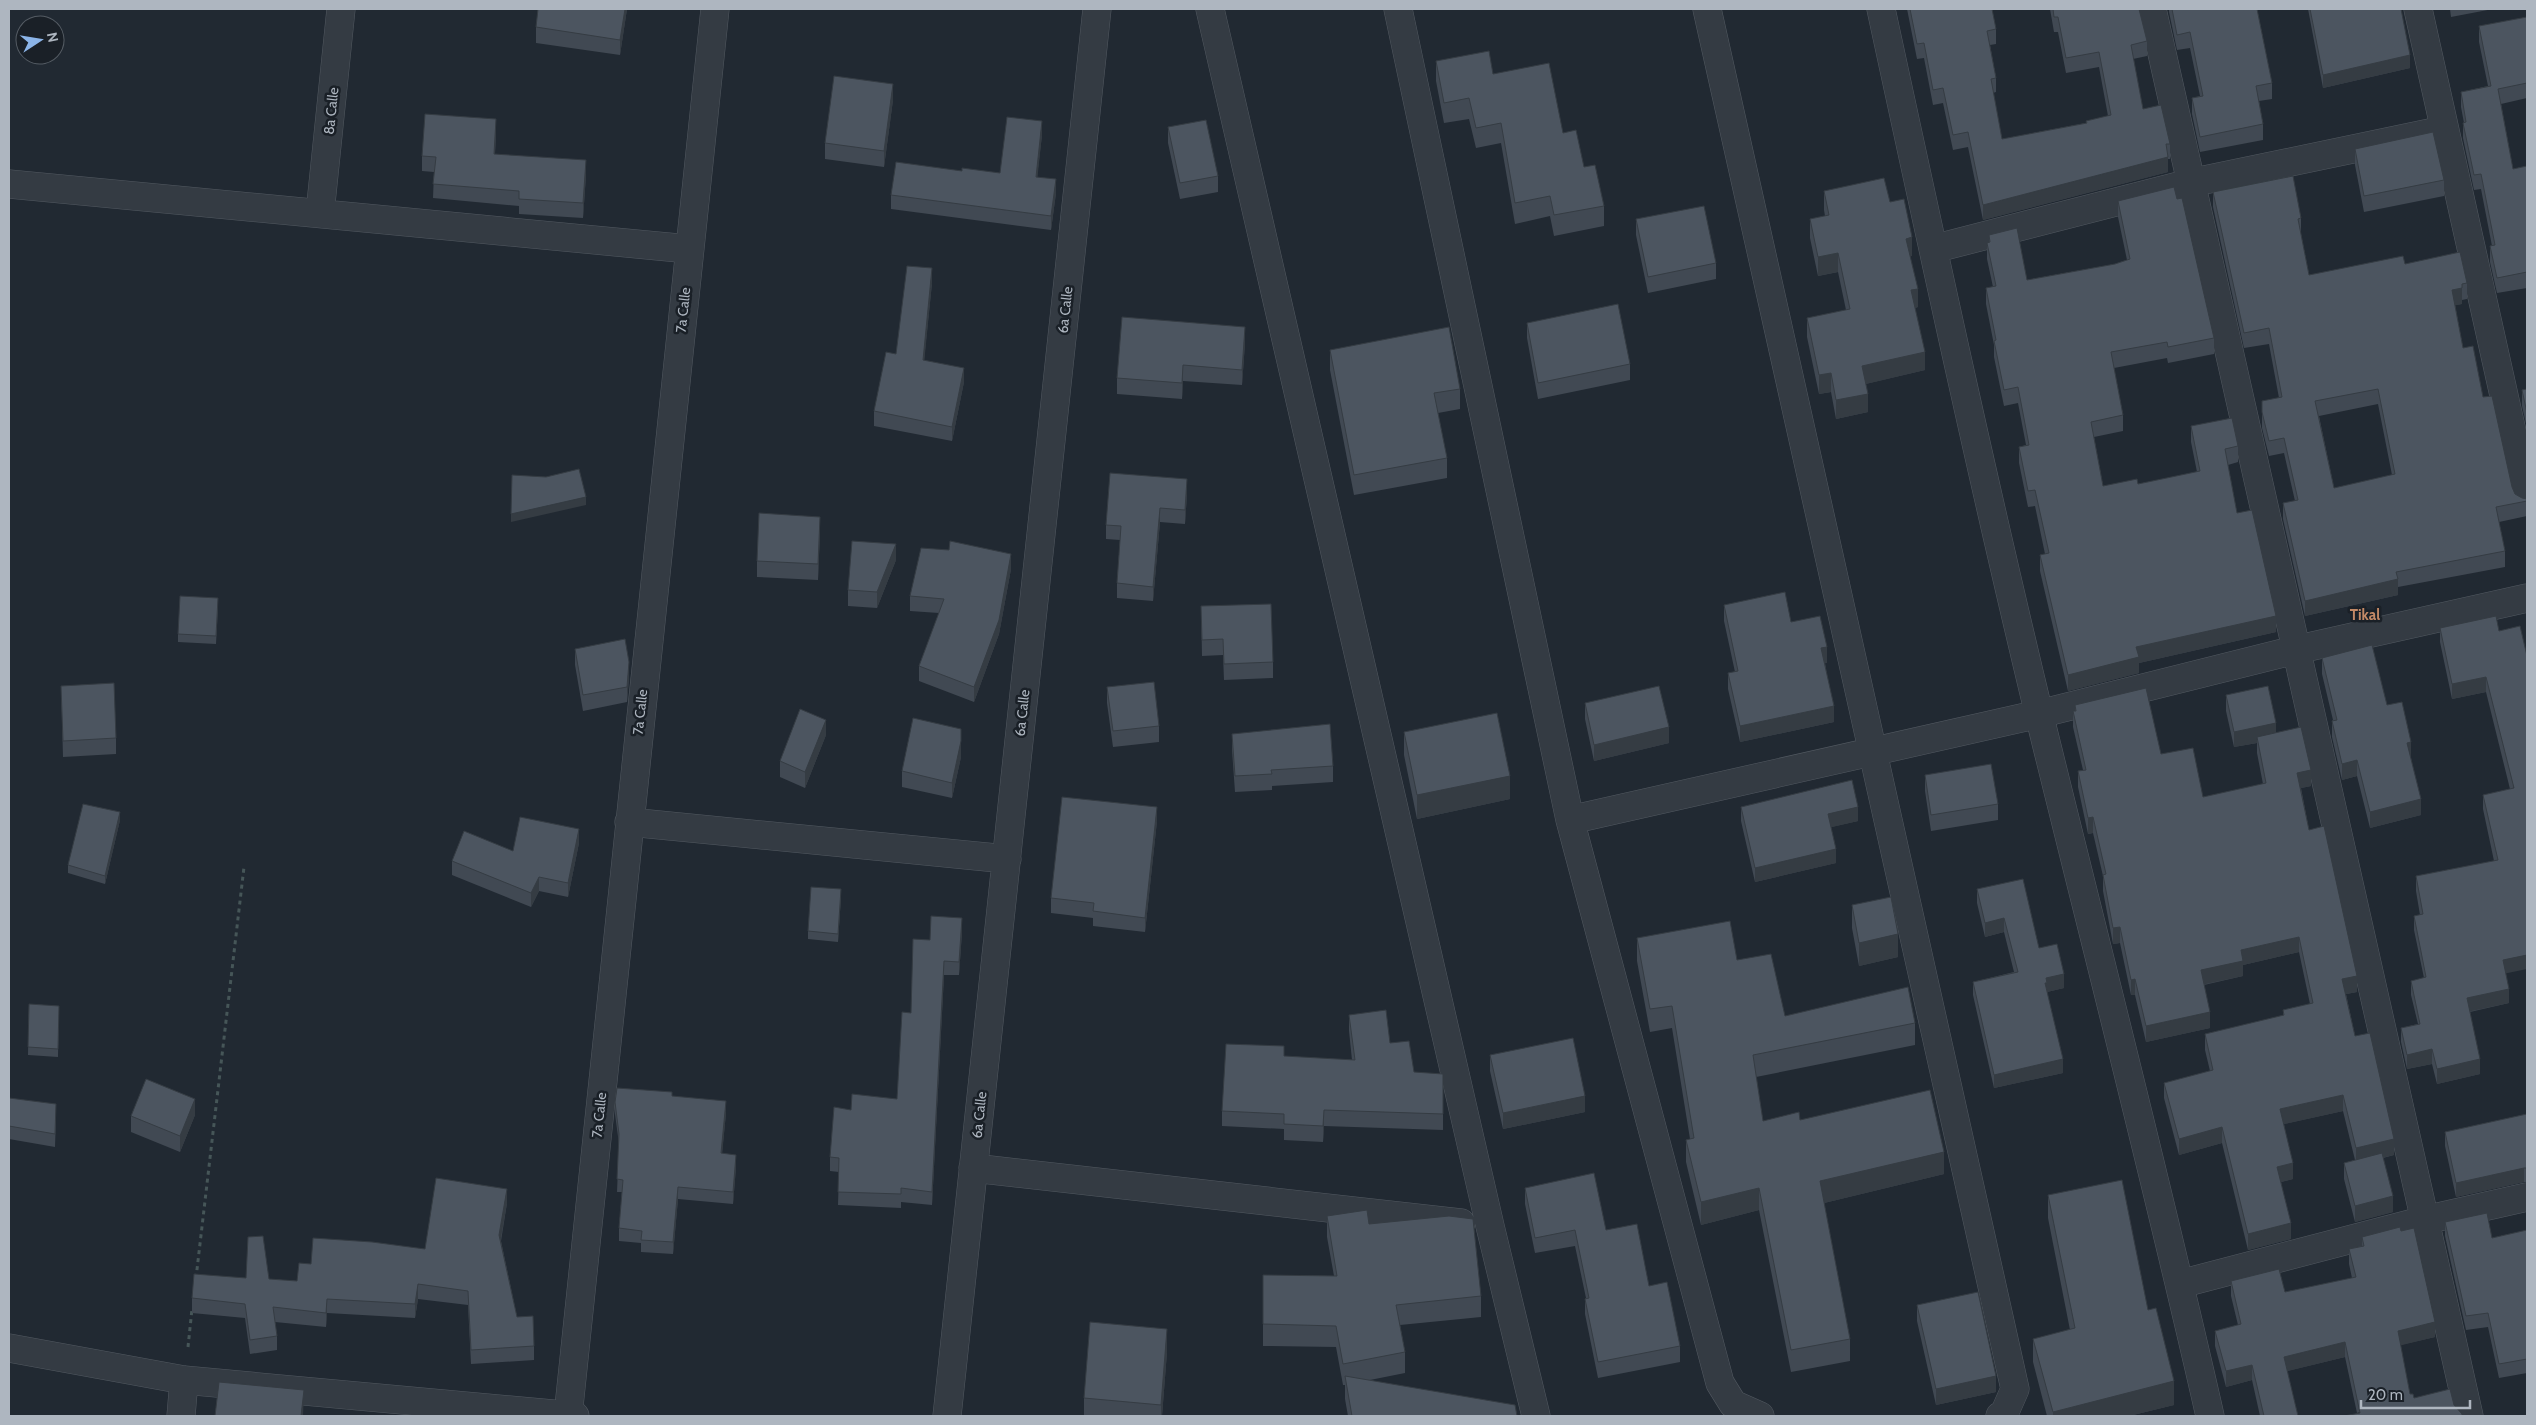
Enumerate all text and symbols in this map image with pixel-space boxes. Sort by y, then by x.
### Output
north arrow [15,15,65,65]
text: N [43,31,63,44]
street label: 8a Calle [320,86,342,136]
street label: 7a Calle [672,286,694,334]
street label: 6a Calle [1054,286,1076,334]
district label: Tikal [2350,606,2380,624]
street label: 7a Calle [629,688,651,736]
street label: 6a Calle [1011,689,1033,737]
street label: 7a Calle [588,1091,610,1139]
street label: 6a Calle [968,1091,990,1139]
scale bar [2361,1378,2470,1410]
text: 20 m [2368,1386,2403,1404]

